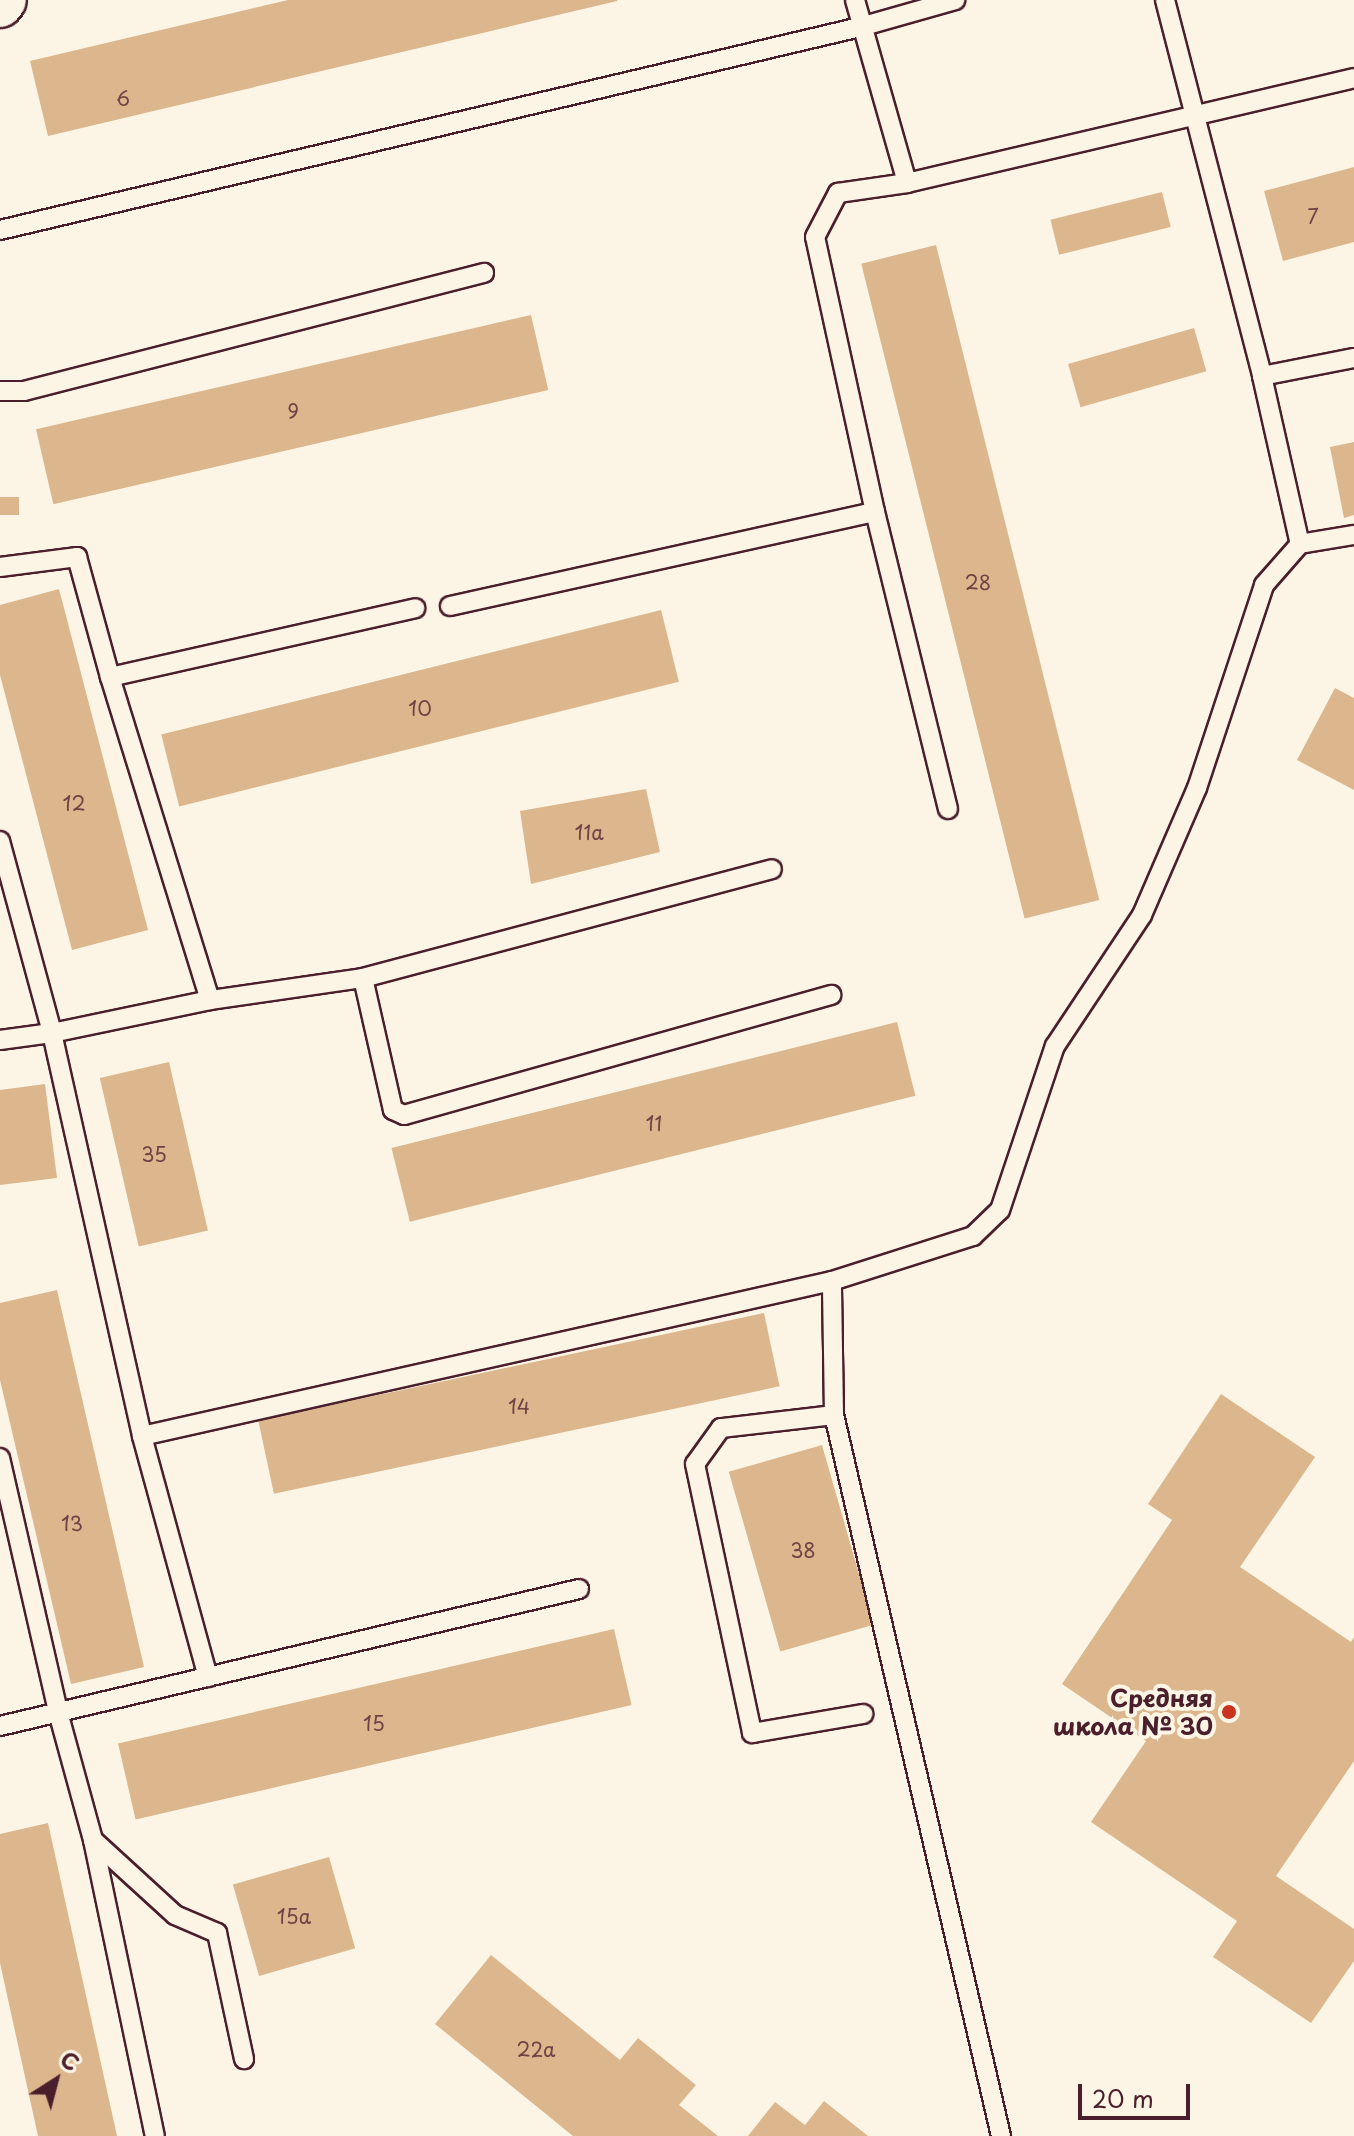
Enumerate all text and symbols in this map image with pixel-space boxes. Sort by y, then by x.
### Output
house number: 6 [116,86,130,110]
house number: 7 [1307,204,1319,228]
house number: 9 [287,399,299,423]
house number: 28 [965,570,991,594]
house number: 10 [408,696,432,720]
house number: 12 [62,791,86,815]
house number: 11а [574,820,604,844]
house number: 11 [646,1111,662,1135]
house number: 35 [141,1142,167,1166]
house number: 14 [508,1394,530,1418]
house number: 13 [61,1511,83,1535]
house number: 38 [790,1538,816,1562]
place label: Средняя школа № 30 [1051,1684,1213,1740]
marker: Средняя школа № 30 [1220,1703,1238,1721]
house number: 15 [363,1711,385,1735]
house number: 15а [277,1904,311,1928]
house number: 22а [516,2037,556,2061]
north arrow [16,2040,96,2120]
text: С [54,2042,87,2078]
scale bar [1082,2068,1194,2118]
text: 20 m [1092,2080,1154,2116]

